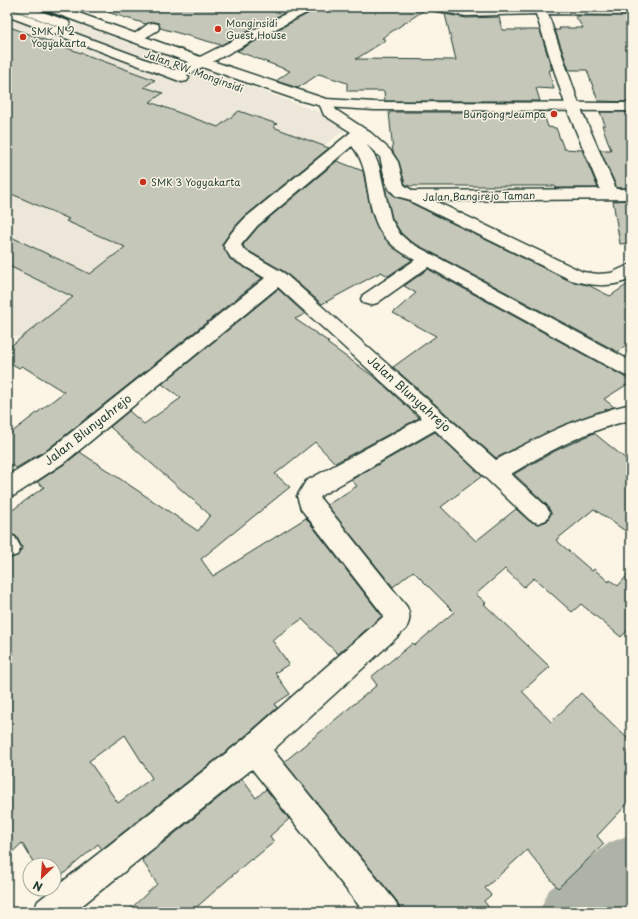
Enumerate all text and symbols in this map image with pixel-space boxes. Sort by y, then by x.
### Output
place label: Monginsidi Guest House [226,15,287,42]
place label: SMK N 2 Yogyakarta [31,23,87,50]
marker: Monginsidi Guest House [213,24,223,34]
marker: SMK N 2 Yogyakarta [18,32,28,42]
street label: Jalan RW. Monginsidi [143,46,246,95]
place label: Bungong Jeumpa [463,106,547,121]
marker: Bungong Jeumpa [549,109,559,119]
place label: SMK 3 Yogyakarta [151,174,241,189]
marker: SMK 3 Yogyakarta [138,177,148,187]
street label: Jalan Bangirejo Taman [423,187,535,204]
street label: Jalan Blunyahrejo [364,351,456,436]
street label: Jalan Blunyahrejo [40,389,135,469]
north arrow [22,857,62,897]
text: N [30,877,45,896]

